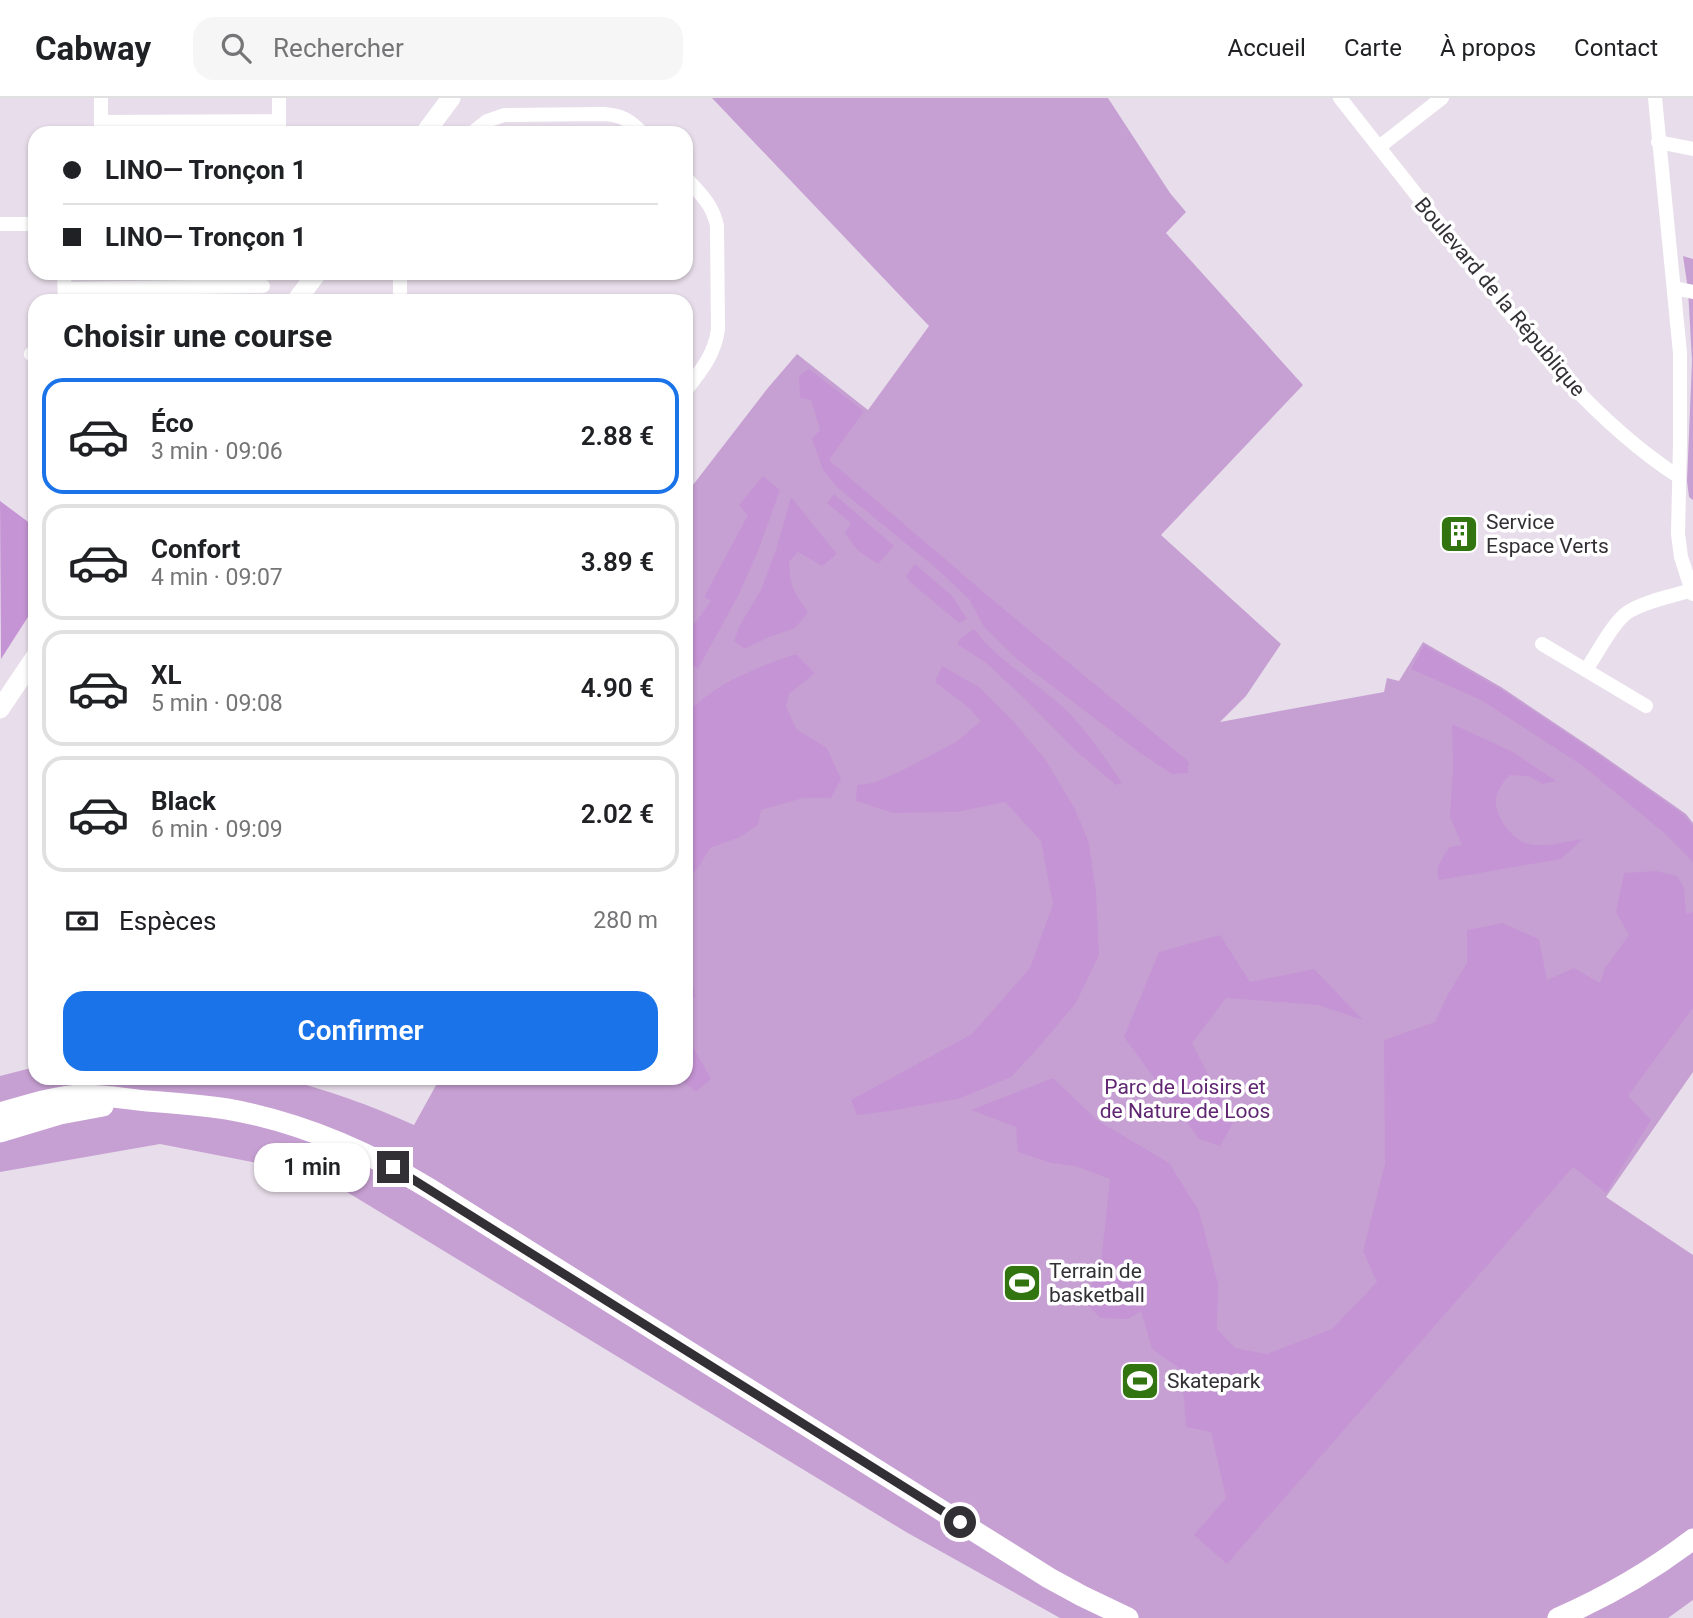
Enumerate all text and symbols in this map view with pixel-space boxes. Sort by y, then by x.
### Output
search box [193,17,683,80]
text: Cabway [35,29,151,68]
icon: search [217,29,255,67]
text: Rechercher [273,33,404,63]
text: Accueil [1227,34,1306,62]
text: Carte [1344,34,1402,62]
text: À propos [1440,34,1536,62]
text: Contact [1574,34,1658,62]
text: LINO— Tronçon 1 [105,155,306,185]
street label: Boulevard de la République [1410,193,1590,401]
text: LINO— Tronçon 1 [105,222,306,252]
text: Choisir une course [63,317,332,355]
icon: car [67,405,130,468]
text: Éco [151,408,194,438]
text: 2.88 € [581,421,654,451]
text: 3 min · 09:06 [151,438,283,465]
place label: Service Espace Verts [1486,510,1609,558]
building icon: Service Espace Verts [1438,513,1480,555]
icon: car [67,531,130,594]
text: Confort [151,534,240,564]
text: 3.89 € [581,547,654,577]
text: 4 min · 09:07 [151,564,283,591]
icon: car [67,657,130,720]
text: XL [151,660,182,690]
text: 4.90 € [581,673,654,703]
text: 5 min · 09:08 [151,690,283,717]
icon: car [67,783,130,846]
text: Black [151,786,216,816]
text: 2.02 € [581,799,654,829]
text: 6 min · 09:09 [151,816,283,843]
icon: cash [63,902,101,940]
text: Espèces [119,906,216,936]
text: 280 m [593,907,658,934]
button: Confirmer [63,991,658,1071]
park label: Parc de Loisirs et de Nature de Loos [1100,1075,1270,1123]
callout: 1 min [253,1142,368,1192]
route end [377,1151,409,1183]
text: 1 min [283,1154,341,1181]
place label: Terrain de basketball [1049,1259,1145,1307]
sports icon: Terrain de basketball [1001,1262,1043,1304]
sports icon: Skatepark [1119,1360,1161,1402]
place label: Skatepark [1167,1369,1261,1393]
route start [944,1506,976,1538]

